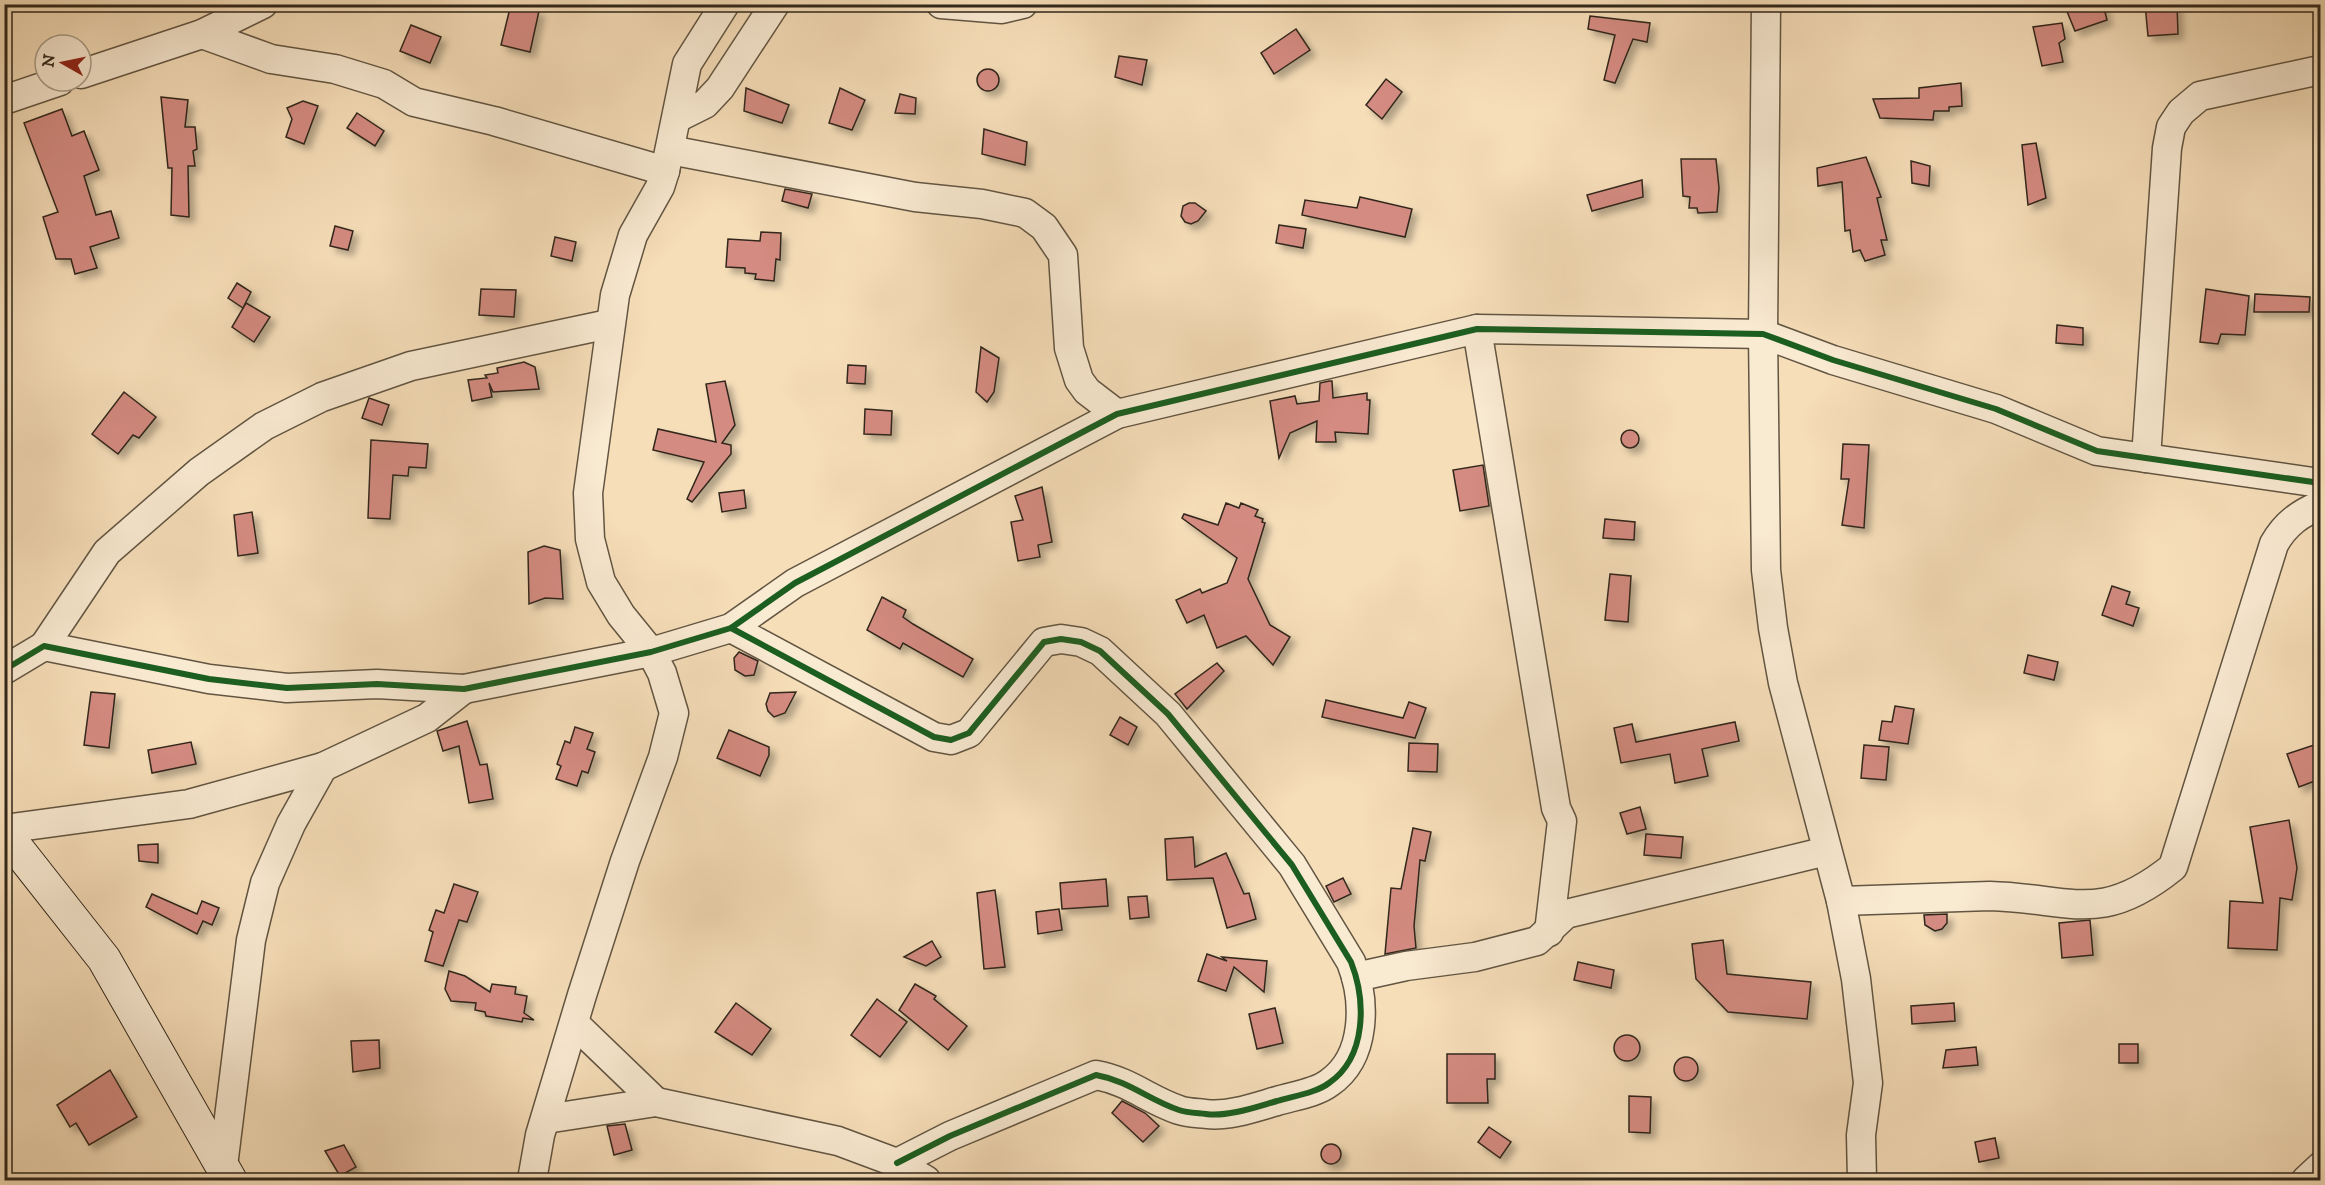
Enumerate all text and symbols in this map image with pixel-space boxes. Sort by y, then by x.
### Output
north arrow [33,33,93,93]
text: N [38,53,60,69]

